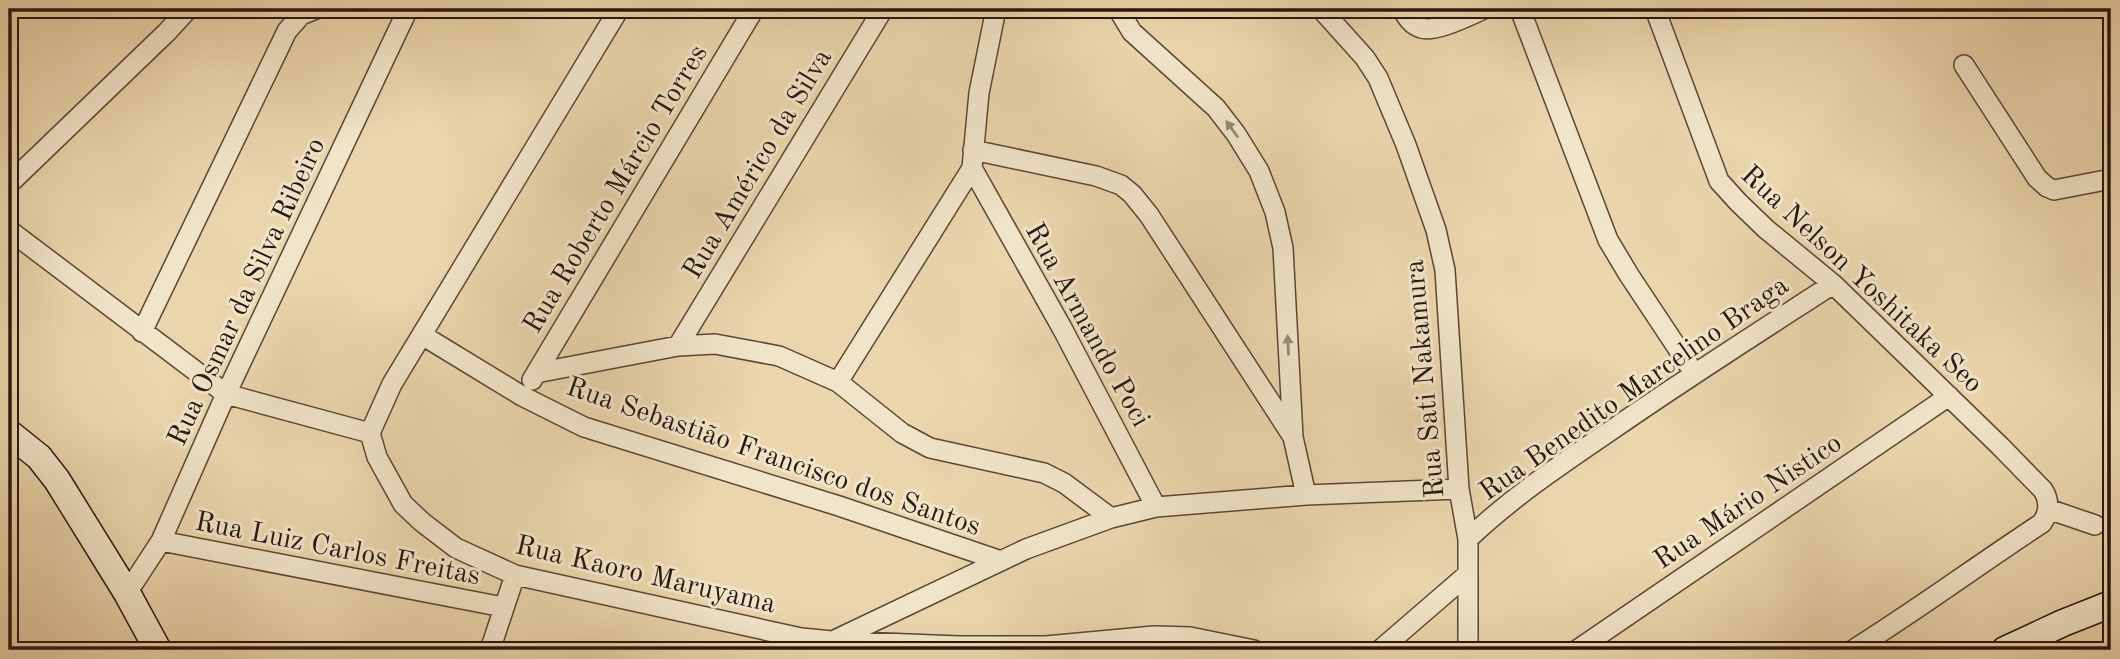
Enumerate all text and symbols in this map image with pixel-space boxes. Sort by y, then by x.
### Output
street label: Rua Roberto Márcio Torres [519,40,714,339]
street label: Rua Américo da Silva [679,45,838,284]
one-way arrow [1225,120,1239,139]
street label: Rua Osmar da Silva Ribeiro [164,134,331,450]
street label: Rua Nelson Yoshitaka Seo [1735,161,1987,399]
street label: Rua Armando Poci [1019,219,1154,432]
street label: Rua Sati Nakamura [1402,258,1450,499]
street label: Rua Benedito Marcelino Braga [1475,272,1794,507]
one-way arrow [1283,334,1294,356]
street label: Rua Sebastião Francisco dos Santos [562,374,984,542]
street label: Rua Mário Nistico [1650,430,1847,575]
street label: Rua Luiz Carlos Freitas [192,509,483,591]
street label: Rua Kaoro Maruyama [512,532,778,620]

